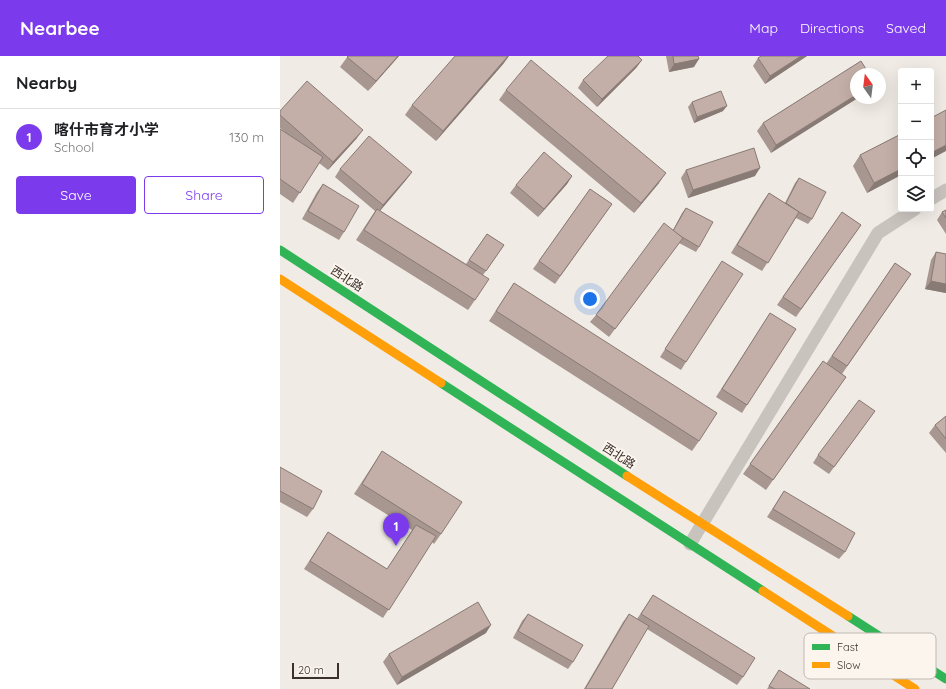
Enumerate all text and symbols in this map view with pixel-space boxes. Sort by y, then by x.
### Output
text: Nearbee [20,16,100,40]
text: Map [749,19,778,37]
text: Directions [800,19,864,37]
text: Saved [886,19,926,37]
north arrow [850,68,886,104]
map controls [898,68,934,212]
button: + [898,68,934,104]
text: Nearby [16,72,77,93]
button: − [898,104,934,140]
text: 喀什市育才小学 [54,120,159,139]
text: 1 [26,129,32,145]
text: 130 m [229,129,264,145]
text: School [54,139,94,155]
button: locate [898,140,934,176]
button: Save [16,176,136,214]
button: Share [144,176,264,214]
button: layers [898,176,934,212]
street label: 西北路 [328,262,366,295]
your location [580,289,600,309]
street label: 西北路 [600,439,638,472]
pin: 1 [383,513,409,546]
legend [804,633,936,679]
text: Fast [837,640,859,654]
text: Slow [837,658,861,672]
scale bar [292,661,339,680]
text: 20 m [298,663,324,677]

